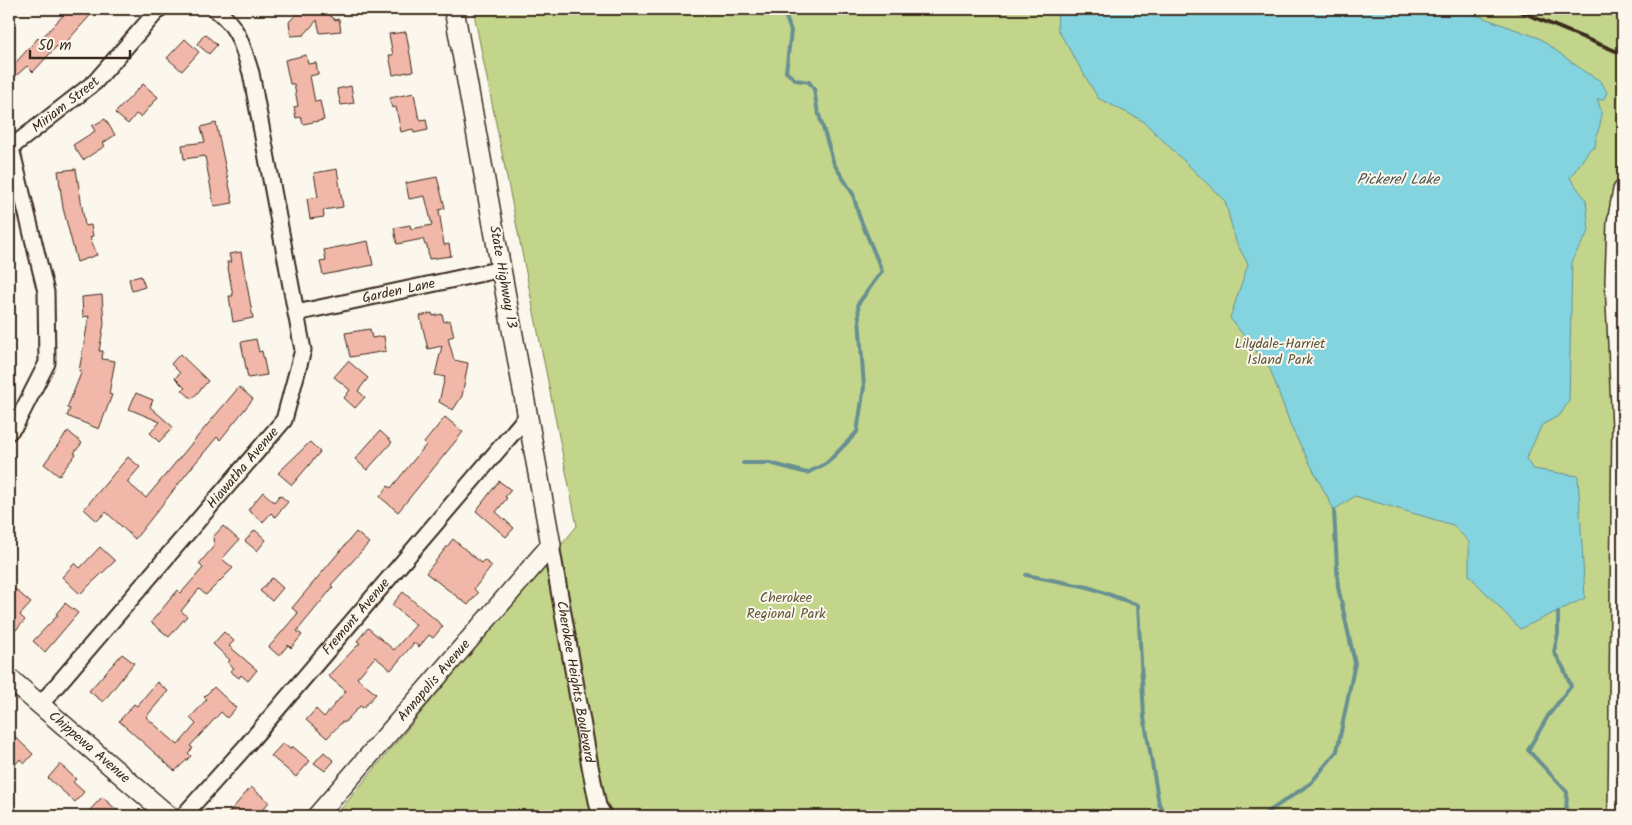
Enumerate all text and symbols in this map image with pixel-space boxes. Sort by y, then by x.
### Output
scale bar [30,28,130,60]
text: 50 m [38,34,72,58]
street label: Miriam Street [27,72,106,138]
water label: Pickerel Lake [1357,168,1441,192]
street label: State Highway 13 [483,224,523,330]
street label: Garden Lane [360,272,438,310]
park label: Lilydale-Harriet Island Park [1235,333,1326,371]
street label: Hiawatha Avenue [201,422,285,514]
street label: Fremont Avenue [317,573,396,660]
park label: Cherokee Regional Park [746,587,826,625]
street label: Cherokee Heights Boulevard [550,599,600,766]
street label: Annapolis Avenue [392,634,476,727]
street label: Chippewa Avenue [44,706,136,789]

